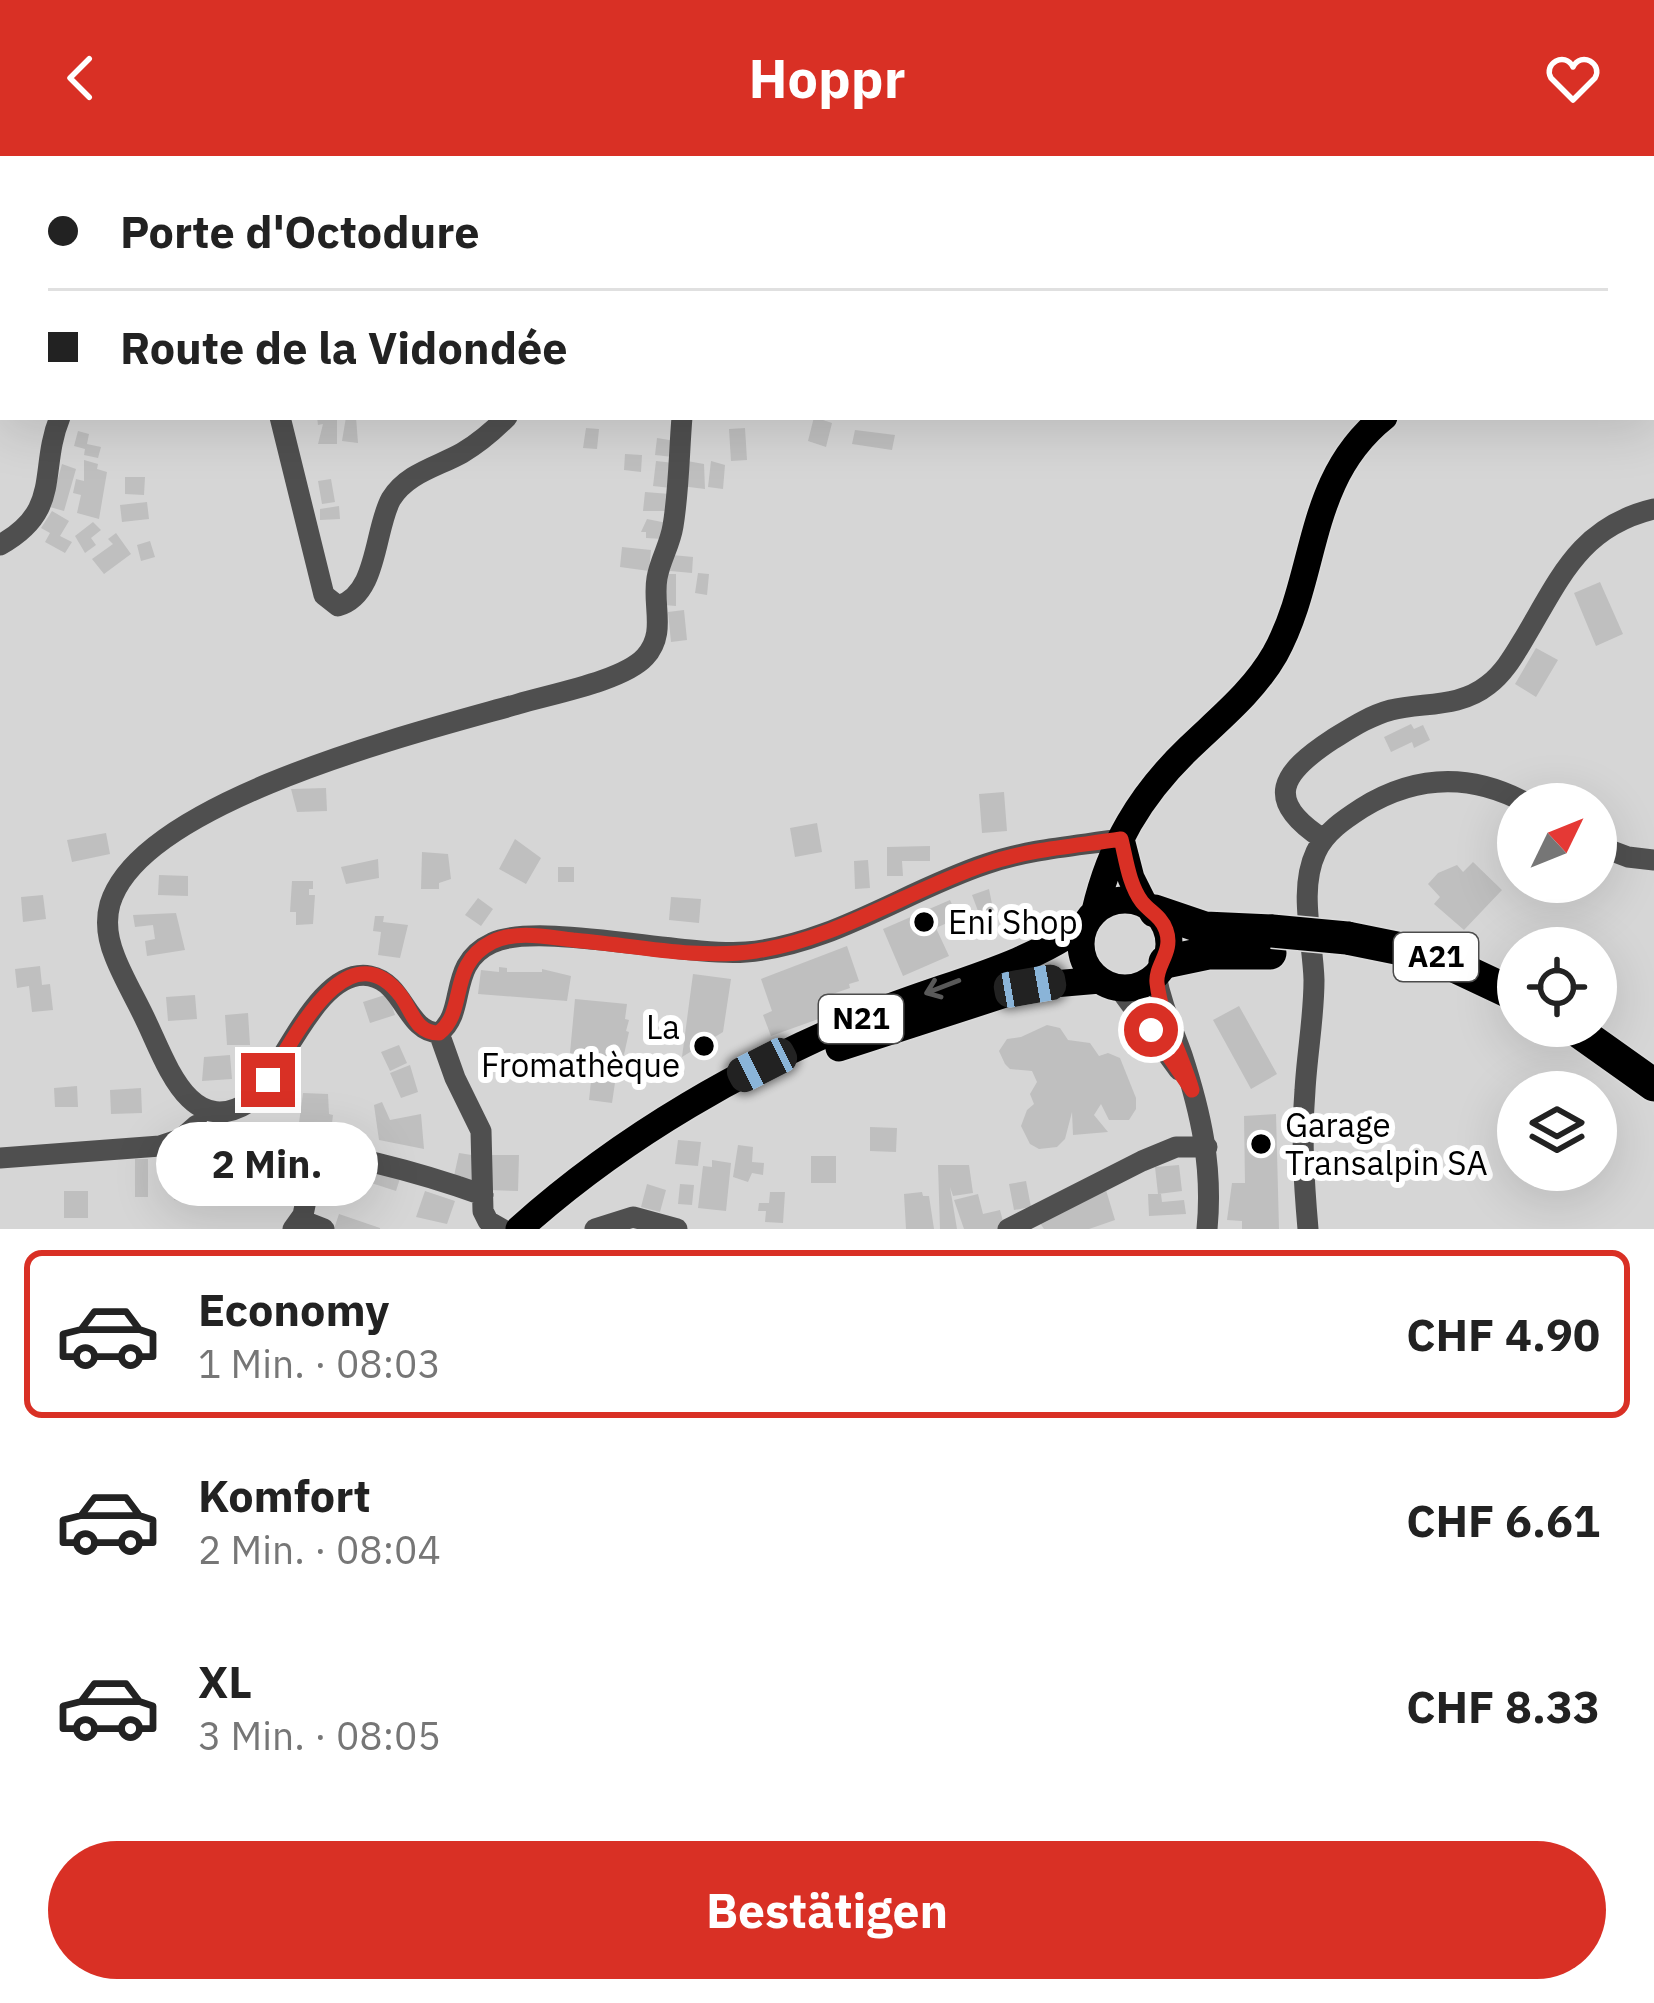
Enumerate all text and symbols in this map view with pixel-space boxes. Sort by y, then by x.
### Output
text: Hoppr [748,43,906,113]
icon: back [48,45,114,111]
icon: heart [1540,45,1606,111]
text: Porte d'Octodure [120,202,480,260]
text: Route de la Vidondée [120,318,568,376]
north arrow [1497,783,1617,903]
map controls [1497,783,1617,1191]
place label: Eni Shop [948,900,1078,943]
marker: Eni Shop [911,909,937,935]
button: locate [1497,927,1617,1047]
road number: A21 [1394,933,1478,981]
car [991,962,1069,1010]
one-way arrow [925,977,962,999]
road number: N21 [819,995,903,1043]
route start [1124,1003,1178,1057]
place label: La Fromathèque [481,1005,680,1086]
marker: La Fromathèque [691,1033,717,1059]
car [722,1033,802,1097]
route end [241,1053,295,1107]
button: layers [1497,1071,1617,1191]
place label: Garage Transalpin SA [1285,1103,1488,1184]
callout: 2 Min. [157,1122,379,1206]
marker: Garage Transalpin SA [1248,1131,1274,1157]
text: 2 Min. [211,1138,323,1189]
icon: car [54,1280,162,1388]
text: Economy [198,1280,389,1338]
text: CHF 4.90 [1406,1305,1600,1363]
text: 1 Min. · 08:03 [198,1338,441,1389]
icon: car [54,1466,162,1574]
text: Komfort [198,1466,371,1524]
text: CHF 6.61 [1406,1491,1600,1549]
text: 2 Min. · 08:04 [198,1524,441,1575]
icon: car [54,1652,162,1760]
text: XL [198,1652,252,1710]
text: CHF 8.33 [1406,1677,1600,1735]
text: 3 Min. · 08:05 [198,1710,441,1761]
button: Bestätigen [48,1841,1606,1979]

